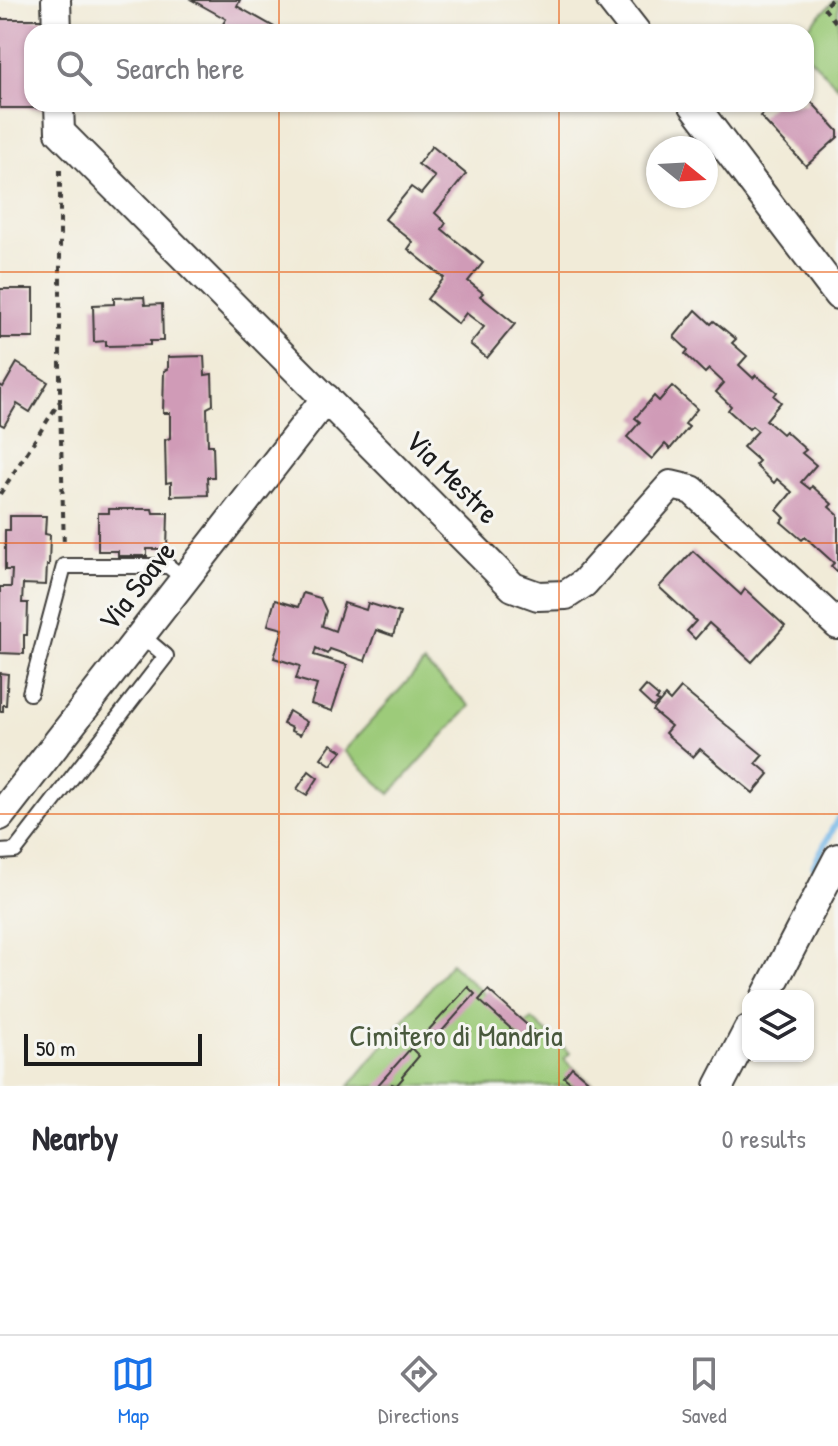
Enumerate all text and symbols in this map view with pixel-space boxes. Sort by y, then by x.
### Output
search box [24,24,814,112]
icon: search [52,46,96,90]
text: Search here [116,48,244,88]
north arrow [646,136,718,208]
street label: Via Mestre [397,421,508,532]
street label: Via Soave [88,532,184,639]
map controls [742,990,814,1062]
button: layers [742,990,814,1062]
park label: Cimitero di Mandria [349,1015,563,1055]
scale bar [24,1030,202,1066]
text: 50 m [36,1033,75,1063]
text: Nearby [32,1115,118,1161]
text: 0 results [722,1121,806,1156]
tab: Map [111,1352,155,1430]
tab: Directions [378,1352,459,1430]
tab: Saved [682,1352,727,1430]

